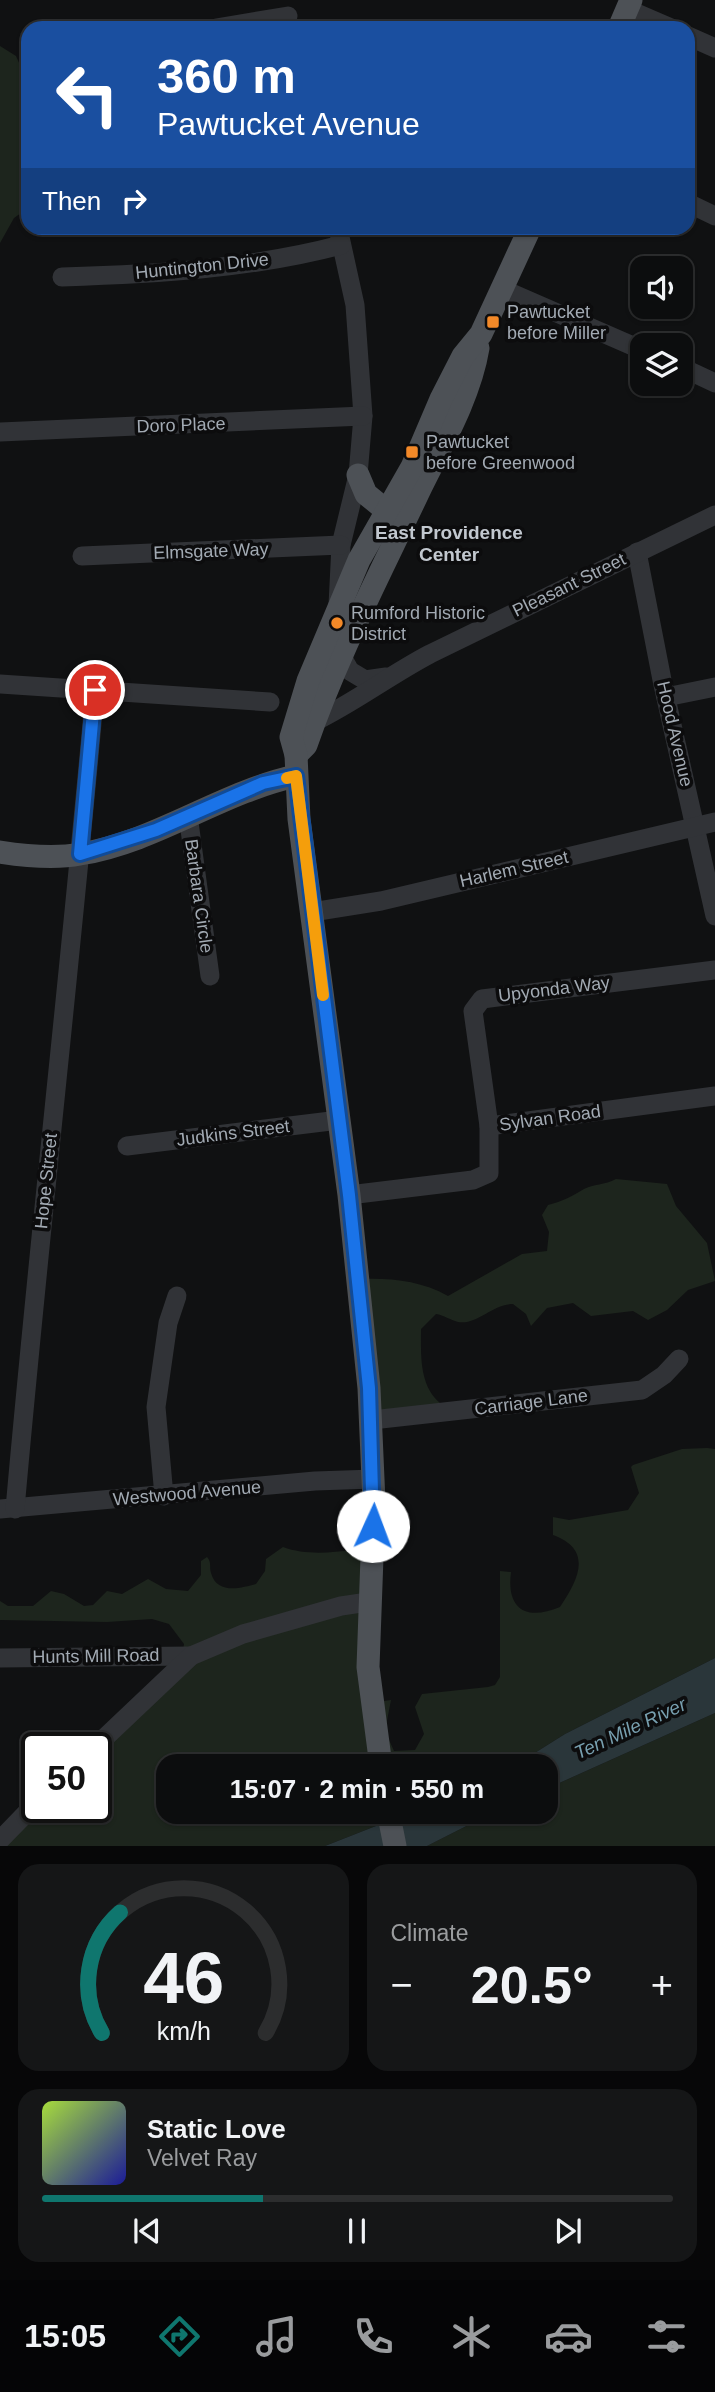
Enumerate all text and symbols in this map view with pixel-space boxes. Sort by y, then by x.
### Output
icon: left [42,49,133,140]
text: 360 m [157,49,296,103]
text: Pawtucket Avenue [157,106,420,142]
icon: right [115,182,153,220]
text: Then [42,186,101,216]
street label: Huntington Drive [134,249,270,283]
map controls [630,256,693,396]
button: sound [630,256,693,319]
place label: Pawtucket before Miller [507,302,606,343]
marker: Pawtucket before Miller [485,314,501,330]
button: layers [630,333,693,396]
street label: Doro Place [136,413,226,437]
place label: Pawtucket before Greenwood [426,432,575,473]
marker: Pawtucket before Greenwood [404,444,420,460]
district label: East Providence Center [375,522,523,565]
street label: Elmsgate Way [153,539,269,563]
street label: Pleasant Street [509,549,629,621]
place label: Rumford Historic District [351,603,485,644]
marker: Rumford Historic District [329,615,345,631]
pin [65,660,125,720]
icon: arrive [76,671,114,709]
street label: Hood Avenue [653,679,697,789]
street label: Barbara Circle [181,838,217,954]
street label: Harlem Street [458,847,570,891]
street label: Upyonda Way [497,972,611,1006]
street label: Sylvan Road [498,1101,602,1135]
street label: Judkins Street [175,1116,291,1150]
street label: Hope Street [31,1132,61,1230]
street label: Carriage Lane [473,1385,589,1419]
street label: Westwood Avenue [112,1477,262,1509]
position arrow [336,1489,410,1563]
street label: Hunts Mill Road [32,1645,160,1667]
water label: Ten Mile River [571,1693,690,1763]
speed limit sign: 50 [21,1732,112,1823]
text: 15:07 · 2 min · 550 m [230,1774,484,1804]
text: Climate [391,1920,468,1946]
text: 46 [143,1938,224,2019]
text: 20.5° [471,1956,593,2014]
text: − [391,1964,413,2006]
text: + [651,1964,673,2006]
text: km/h [156,2017,210,2045]
text: Static Love [147,2114,286,2144]
text: Velvet Ray [147,2145,257,2171]
icon: previous [128,2212,166,2250]
icon: pause [338,2212,376,2250]
icon: next [549,2212,587,2250]
icon: directions [155,2312,204,2361]
icon: music [252,2312,301,2361]
icon: phone [349,2312,398,2361]
icon: climate [447,2312,496,2361]
icon: car [544,2312,593,2361]
icon: filters [642,2312,691,2361]
text: 15:05 [24,2318,106,2354]

